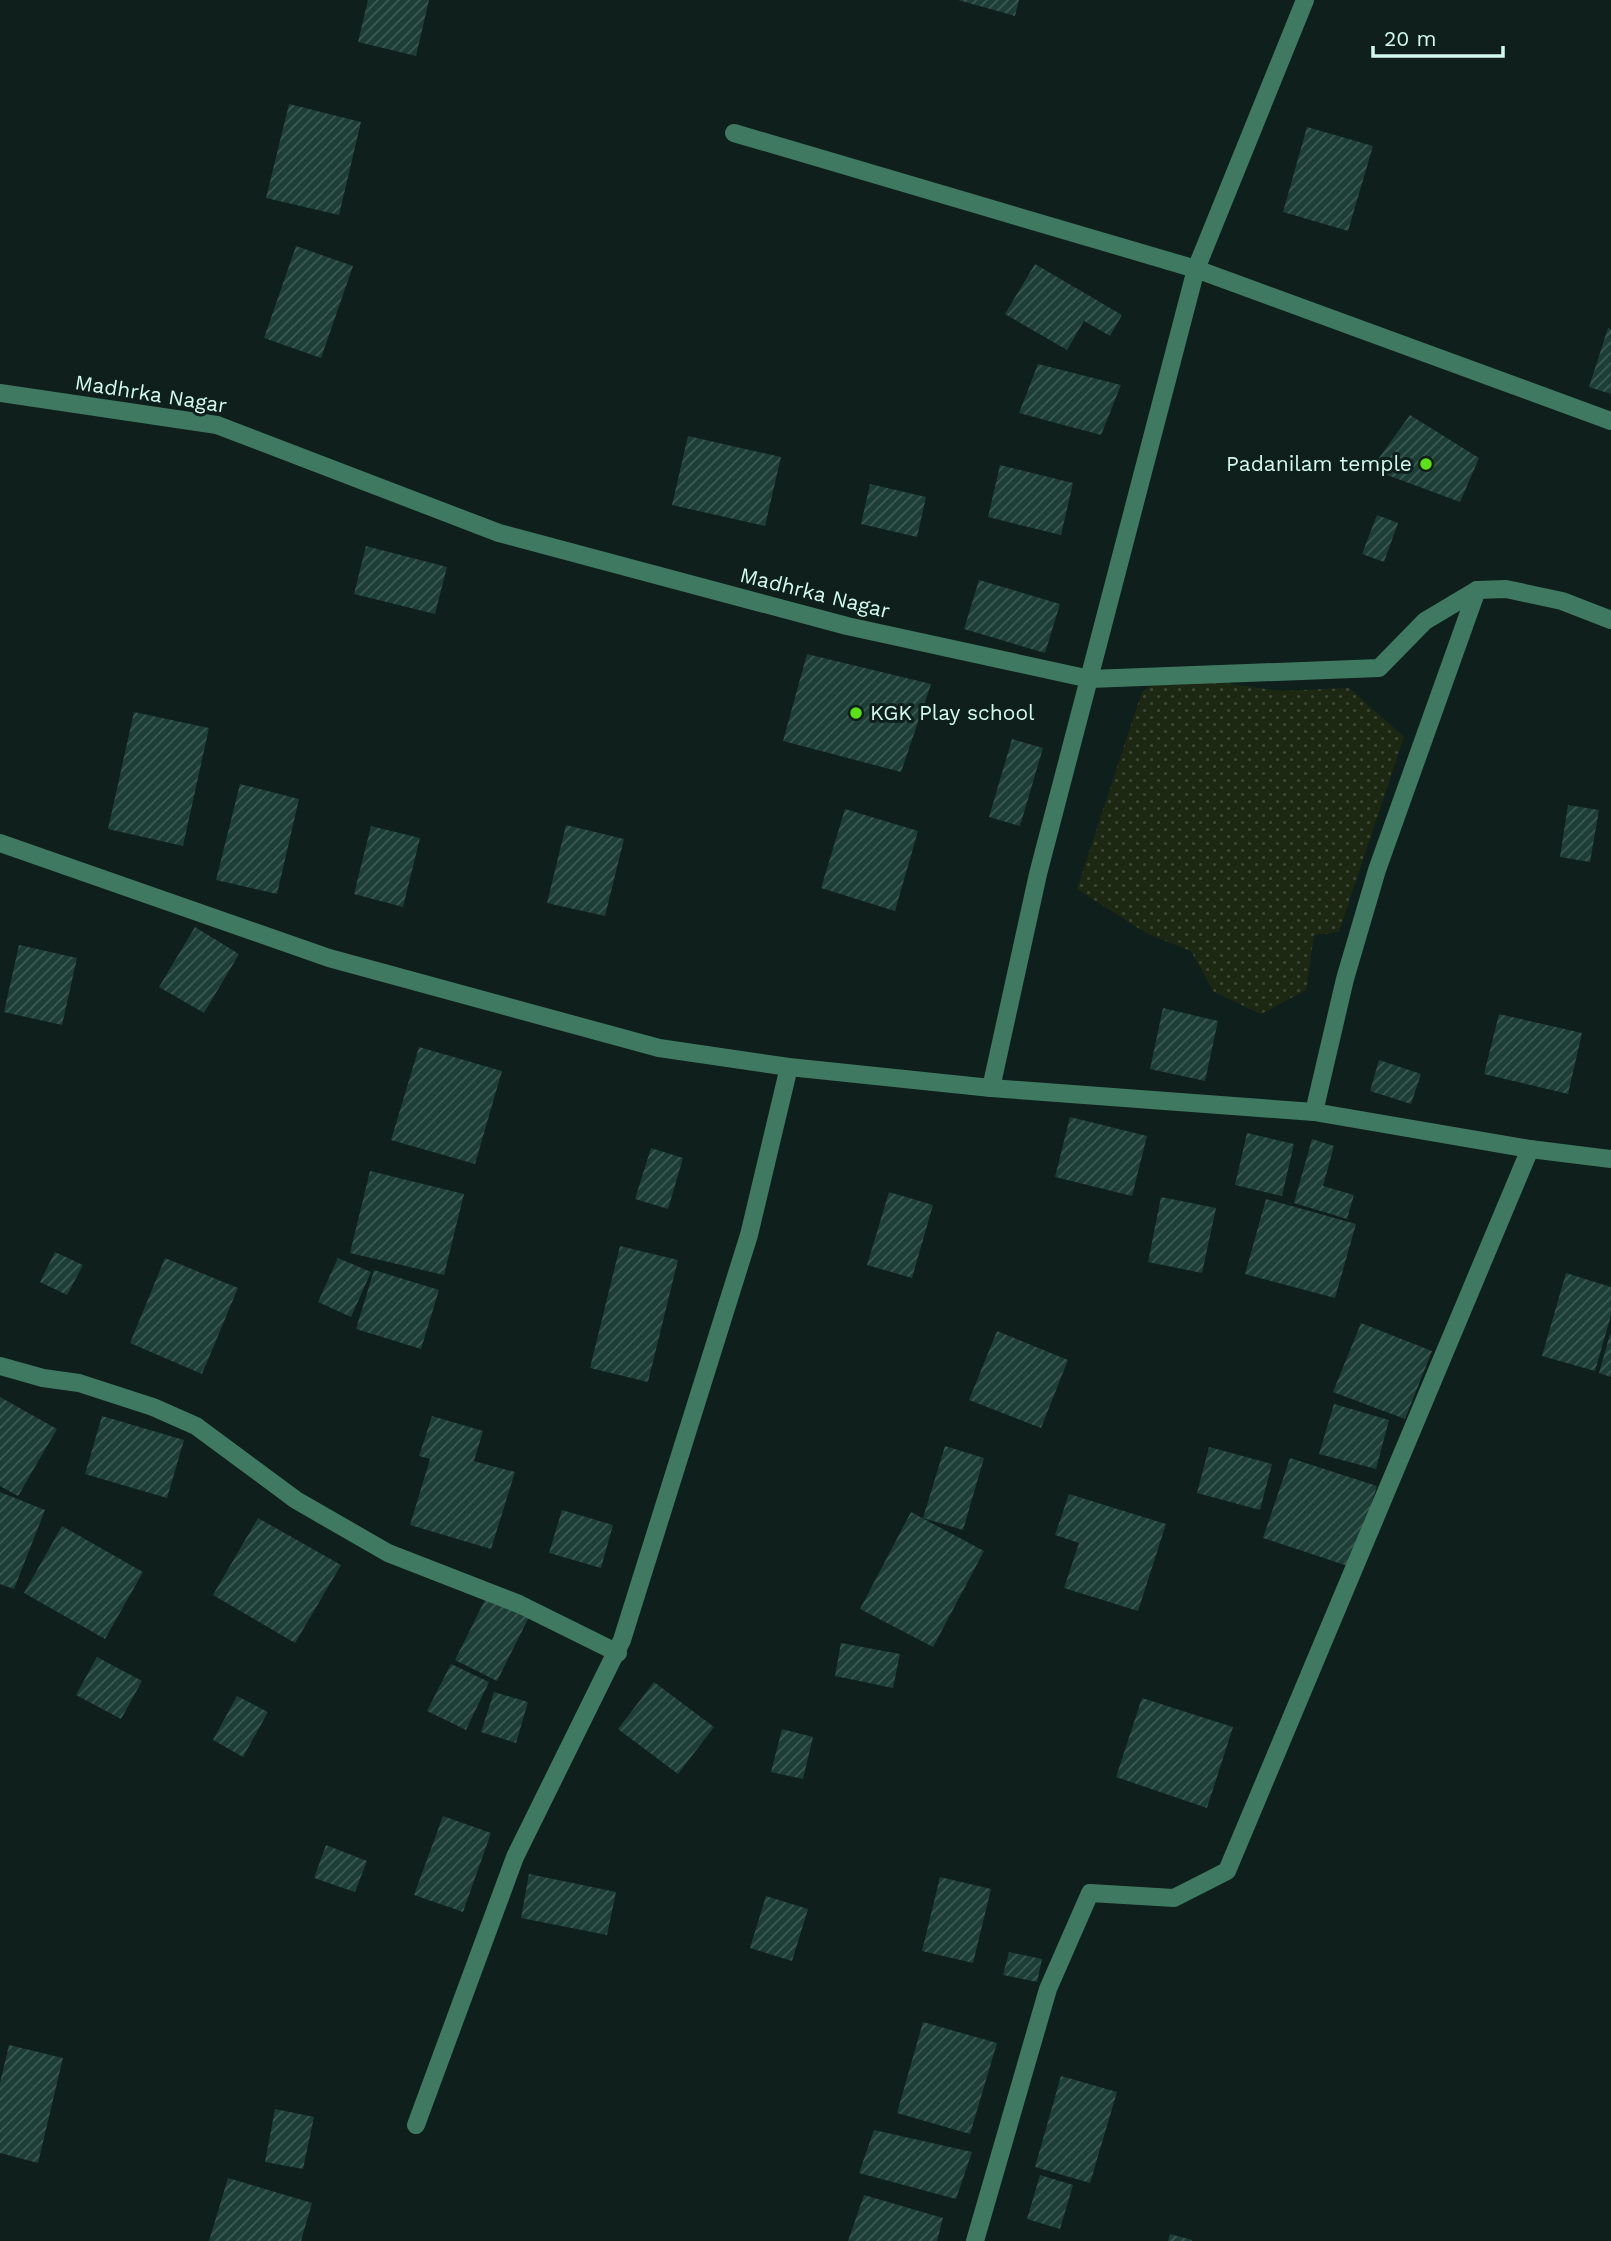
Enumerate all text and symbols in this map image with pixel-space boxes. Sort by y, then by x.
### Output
scale bar [1373,14,1502,58]
text: 20 m [1384,26,1436,51]
street label: Madhrka Nagar [73,369,229,418]
place label: Padanilam temple [1226,451,1412,476]
marker: Padanilam temple [1418,456,1434,472]
street label: Madhrka Nagar [738,562,893,623]
place label: KGK Play school [870,700,1035,725]
marker: KGK Play school [848,705,864,721]

